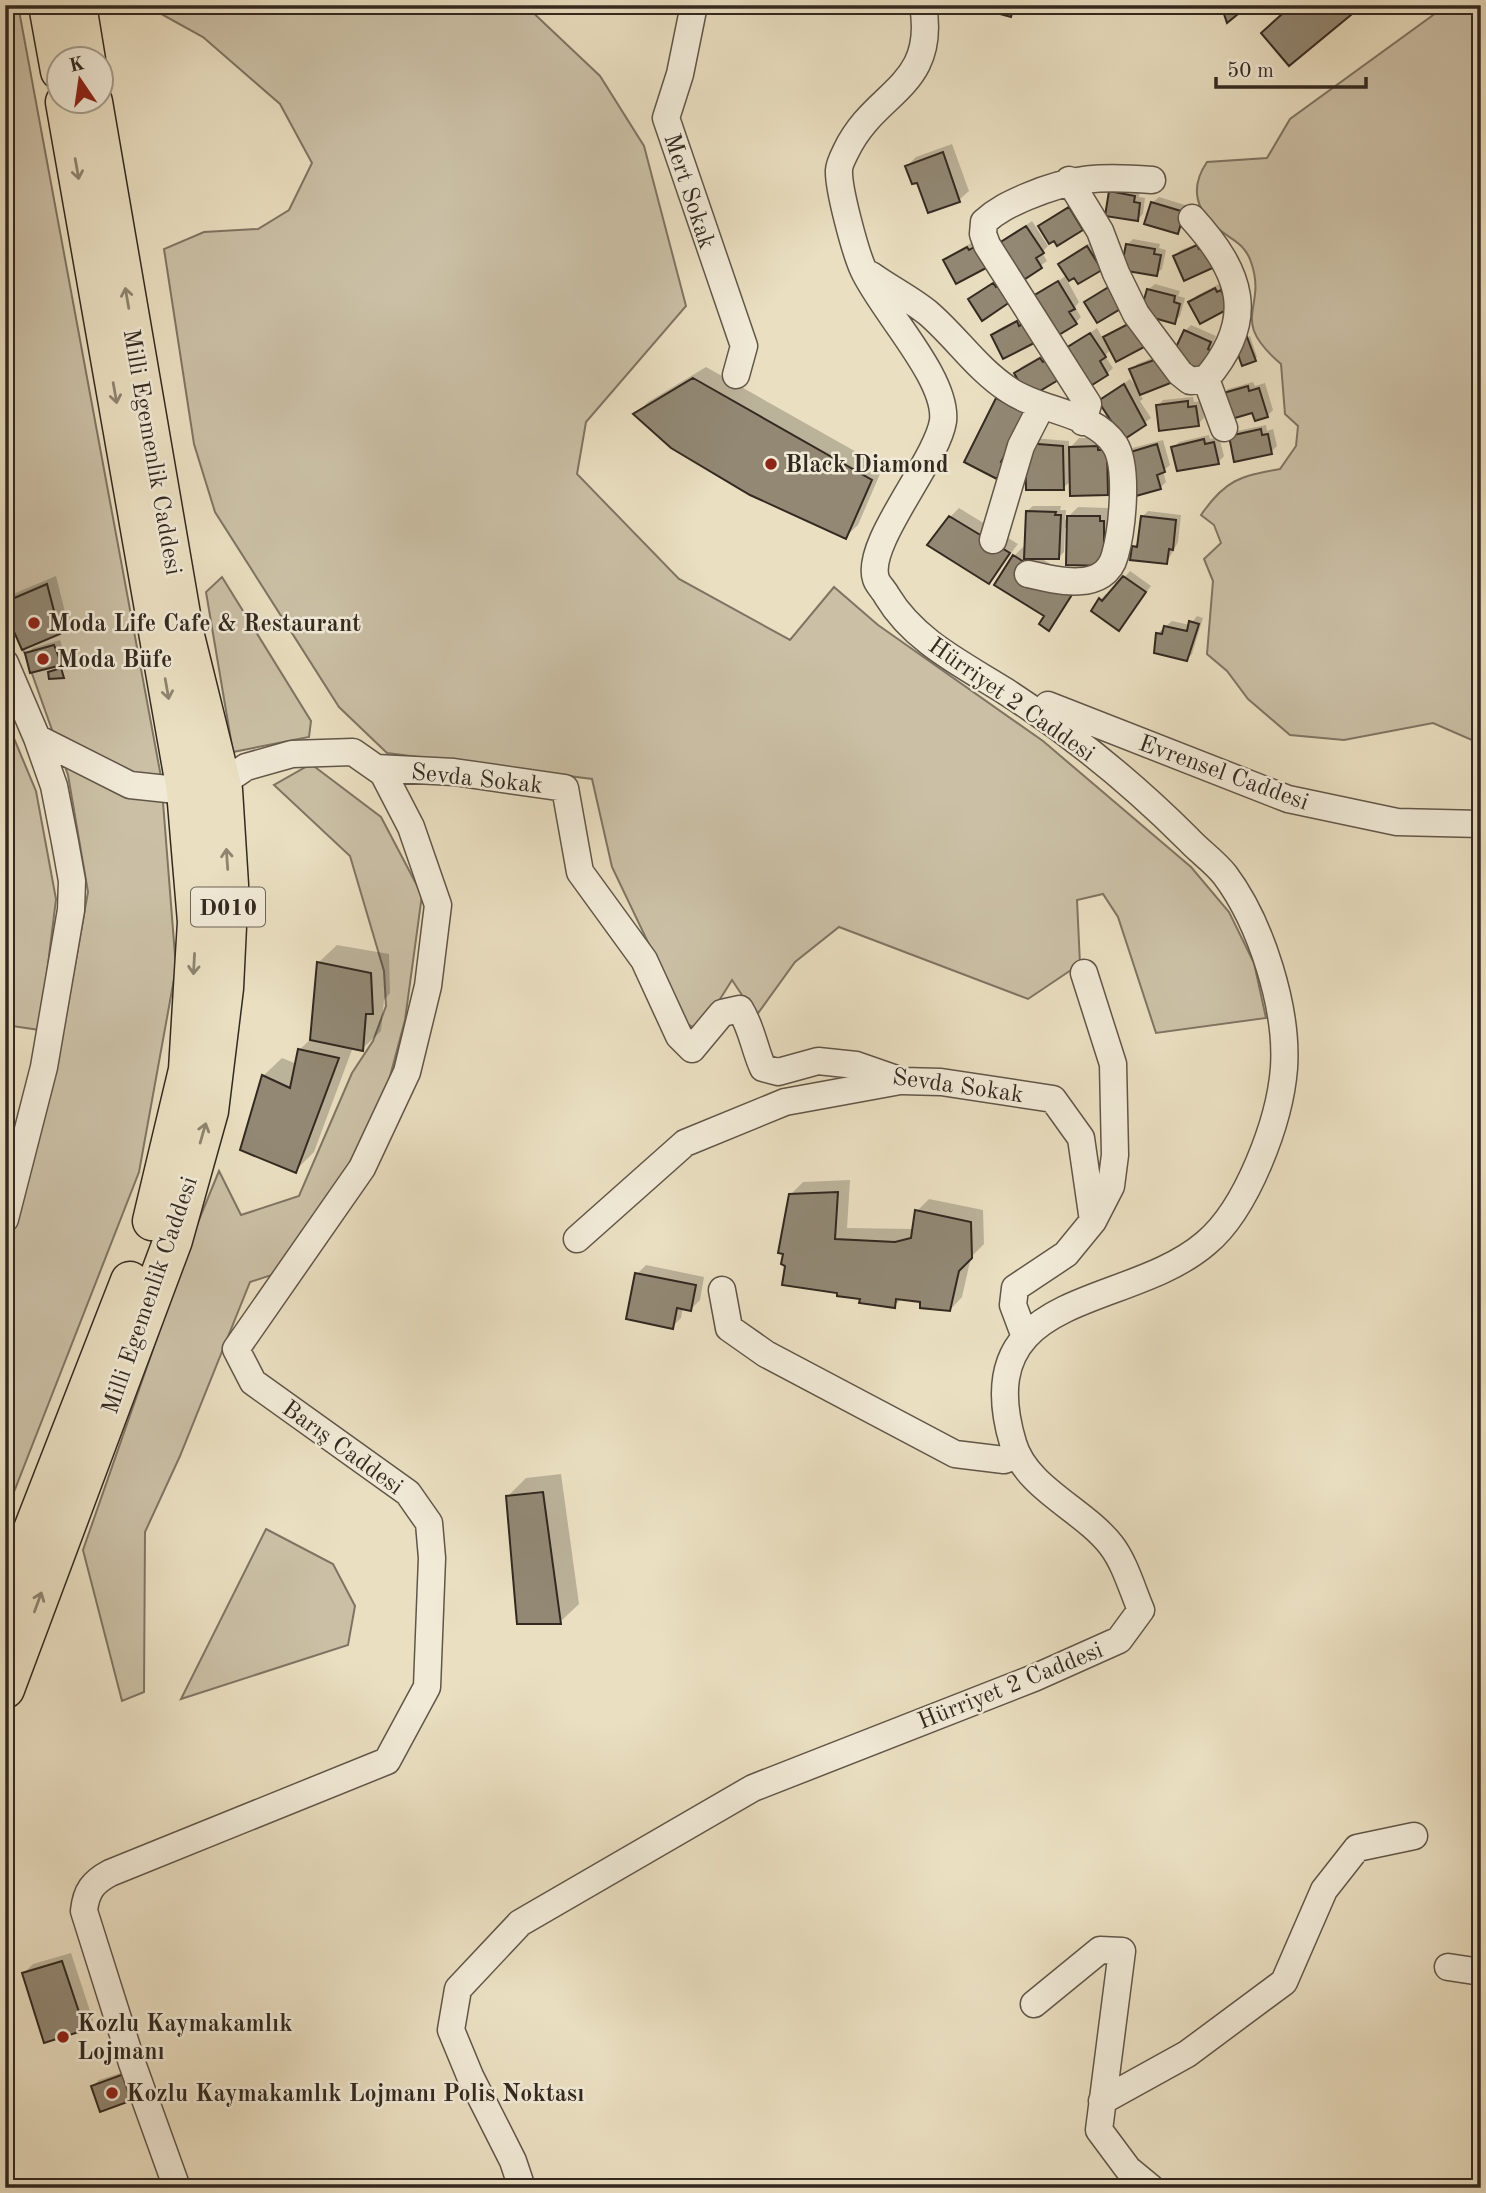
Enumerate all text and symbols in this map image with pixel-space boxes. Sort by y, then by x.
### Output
north arrow [46,46,116,116]
scale bar [1216,46,1367,90]
text: K [67,55,86,77]
text: 50 m [1227,61,1274,82]
street label: Mert Sokak [658,131,718,252]
one-way arrow [70,157,84,180]
one-way arrow [120,287,133,310]
street label: Milli Egemenlik Caddesi [118,327,185,577]
one-way arrow [109,381,122,404]
place label: Black Diamond [785,454,949,478]
marker: Black Diamond [763,456,779,472]
place label: Moda Life Cafe & Restaurant [48,613,361,637]
marker: Moda Life Cafe & Restaurant [26,615,42,631]
street label: Hürriyet 2 Caddesi [923,634,1098,767]
place label: Moda Büfe [57,649,172,673]
marker: Moda Büfe [35,651,51,667]
one-way arrow [161,677,175,700]
street label: Evrensel Caddesi [1135,732,1311,816]
street label: Sevda Sokak [410,761,544,799]
one-way arrow [221,847,234,870]
road number: D010 [191,888,265,926]
one-way arrow [188,952,201,975]
street label: Sevda Sokak [891,1066,1025,1108]
one-way arrow [197,1122,210,1144]
street label: Milli Egemenlik Caddesi [99,1174,203,1417]
street label: Barış Caddesi [277,1397,407,1500]
one-way arrow [32,1591,45,1613]
street label: Hürriyet 2 Caddesi [915,1639,1107,1735]
place label: Kozlu Kaymakamlık Lojmanı [77,2013,293,2065]
marker: Kozlu Kaymakamlık Lojmanı [55,2029,71,2045]
place label: Kozlu Kaymakamlık Lojmanı Polis Noktası [126,2083,584,2107]
marker: Kozlu Kaymakamlık Lojmanı Polis Noktası [104,2085,120,2101]

